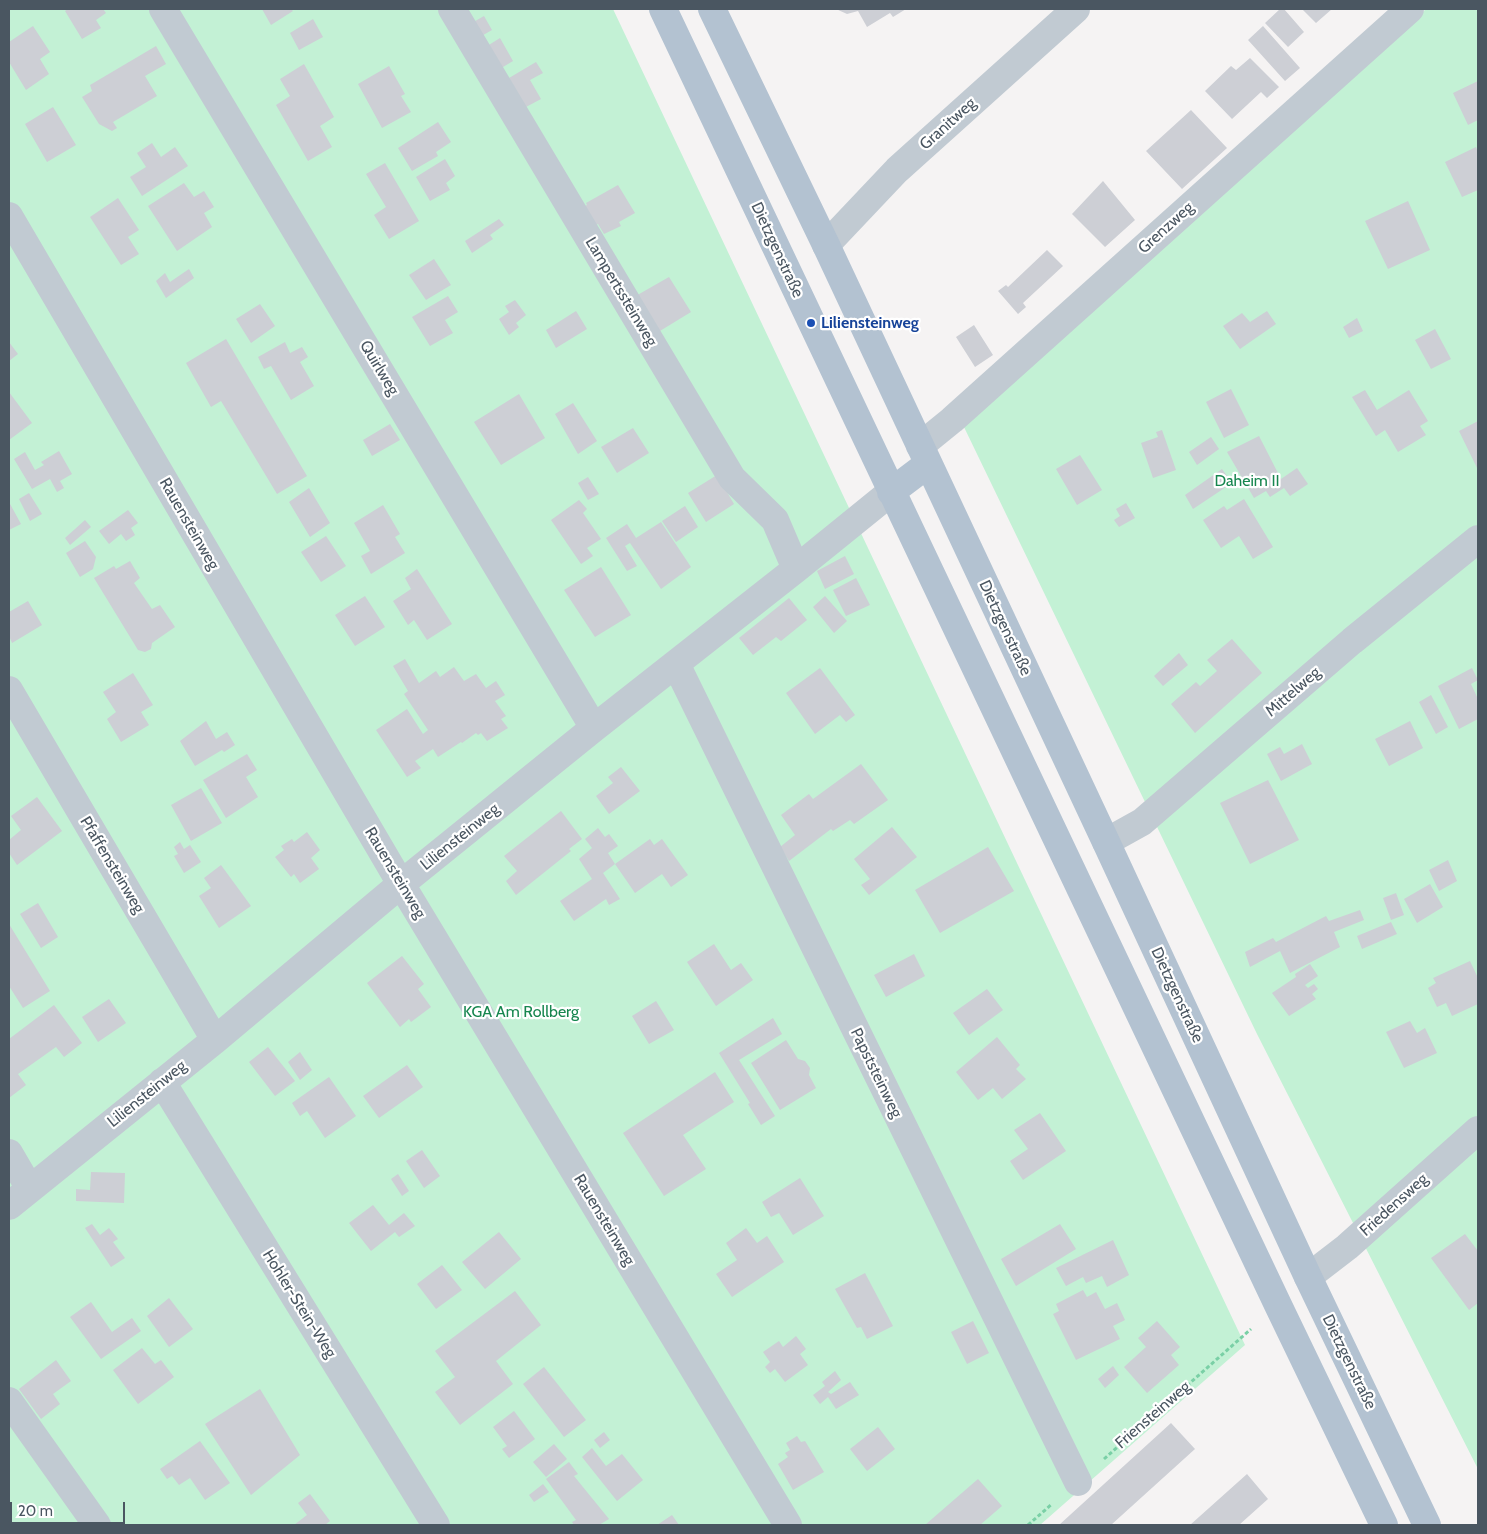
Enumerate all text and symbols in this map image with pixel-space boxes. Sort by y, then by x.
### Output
street label: Granitweg [916,94,980,154]
street label: Grenzweg [1134,198,1198,258]
street label: Dietzgenstraße [747,199,807,301]
street label: Lampertssteinweg [581,234,661,350]
place label: Liliensteinweg [821,313,919,333]
marker: Liliensteinweg [805,317,817,329]
street label: Quirlweg [355,337,403,399]
park label: Daheim II [1214,471,1280,491]
street label: Rauensteinweg [155,475,223,573]
street label: Dietzgenstraße [975,577,1035,679]
street label: Mittelweg [1262,663,1324,721]
street label: Liliensteinweg [417,799,503,875]
street label: Pfaffensteinweg [76,813,148,917]
street label: Rauensteinweg [360,824,430,922]
street label: Dietzgenstraße [1147,944,1207,1046]
park label: KGA Am Rollberg [463,1002,579,1022]
street label: Papststeinweg [846,1025,906,1121]
street label: Liliensteinweg [104,1056,190,1132]
street label: Friedensweg [1356,1170,1432,1240]
street label: Rauensteinweg [569,1171,639,1269]
street label: Hohler-Stein-Weg [258,1246,340,1362]
street label: Dietzgenstraße [1318,1311,1380,1413]
street label: Friensteinweg [1112,1377,1194,1453]
scale bar [12,1492,128,1524]
text: 20 m [18,1502,53,1520]

